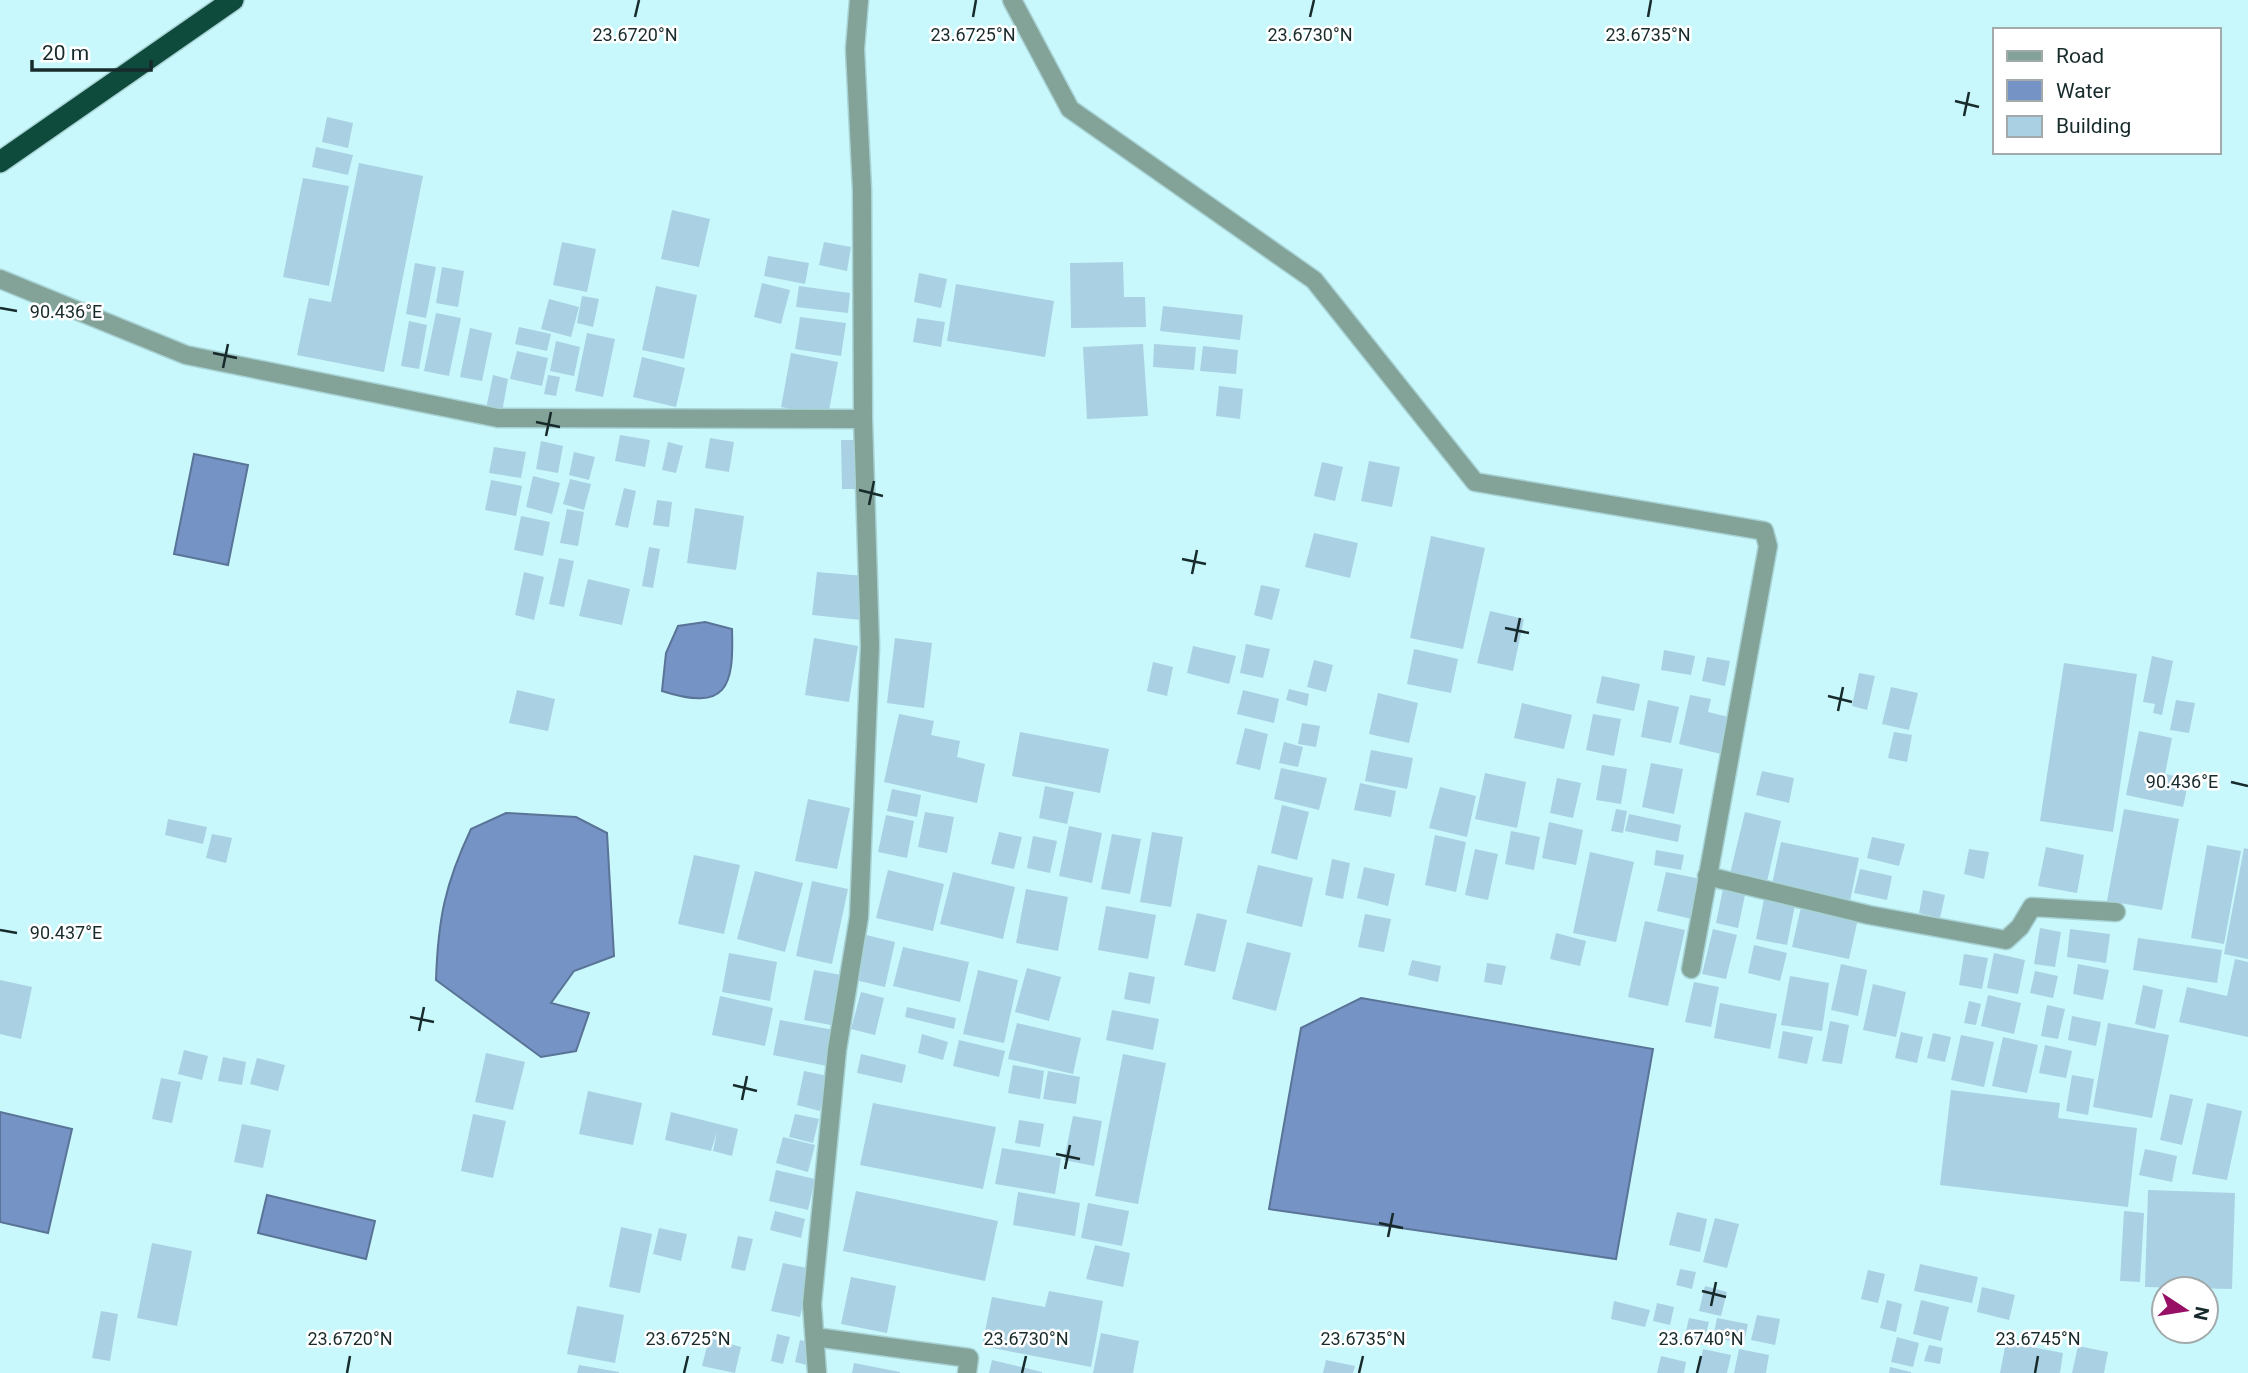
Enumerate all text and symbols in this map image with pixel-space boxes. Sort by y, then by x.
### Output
text: 23.6720°N [592,24,678,45]
text: 23.6725°N [930,24,1016,45]
text: 23.6730°N [1267,24,1353,45]
text: 23.6735°N [1605,24,1691,45]
scale bar [32,28,150,72]
legend [1993,28,2220,154]
text: 20 m [42,41,89,65]
text: Road [2056,44,2104,68]
text: Water [2056,79,2111,103]
text: Building [2056,114,2131,138]
text: 90.436°E [30,301,102,322]
text: 90.436°E [2146,771,2218,792]
text: 90.437°E [30,922,102,943]
north arrow [2150,1275,2220,1345]
text: N [2188,1304,2214,1322]
text: 23.6720°N [307,1328,393,1349]
text: 23.6725°N [645,1328,731,1349]
text: 23.6730°N [983,1328,1069,1349]
text: 23.6735°N [1320,1328,1406,1349]
text: 23.6740°N [1658,1328,1744,1349]
text: 23.6745°N [1995,1328,2081,1349]

